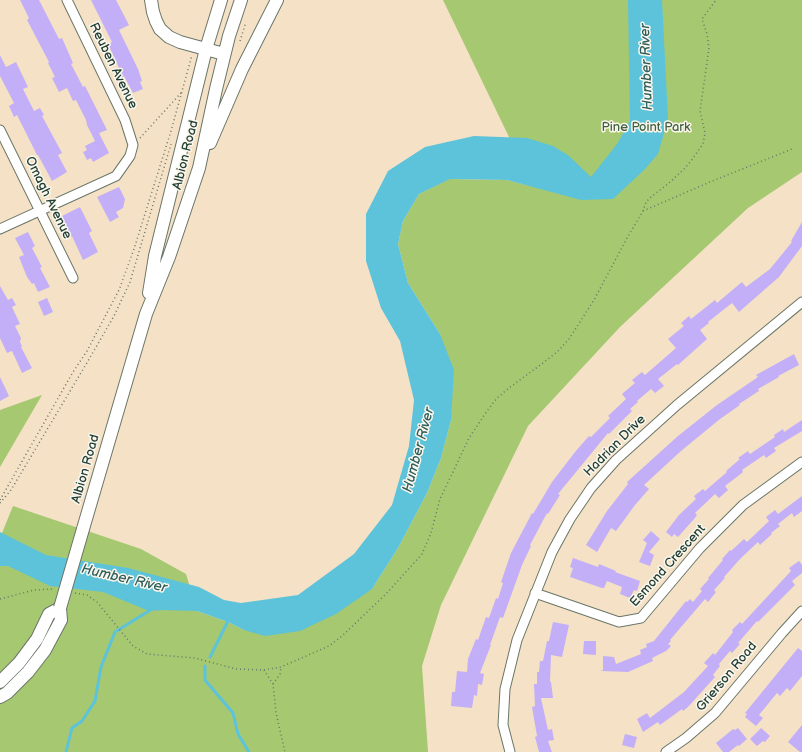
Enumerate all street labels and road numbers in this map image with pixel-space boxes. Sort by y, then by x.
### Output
street label: Reuben Avenue [85,20,141,112]
street label: Albion Road [170,119,202,191]
street label: Omagh Avenue [21,154,75,242]
street label: Hadrian Drive [581,412,649,480]
street label: Albion Road [69,433,103,505]
street label: Esmond Crescent [627,522,709,610]
street label: Grierson Road [693,639,761,715]

